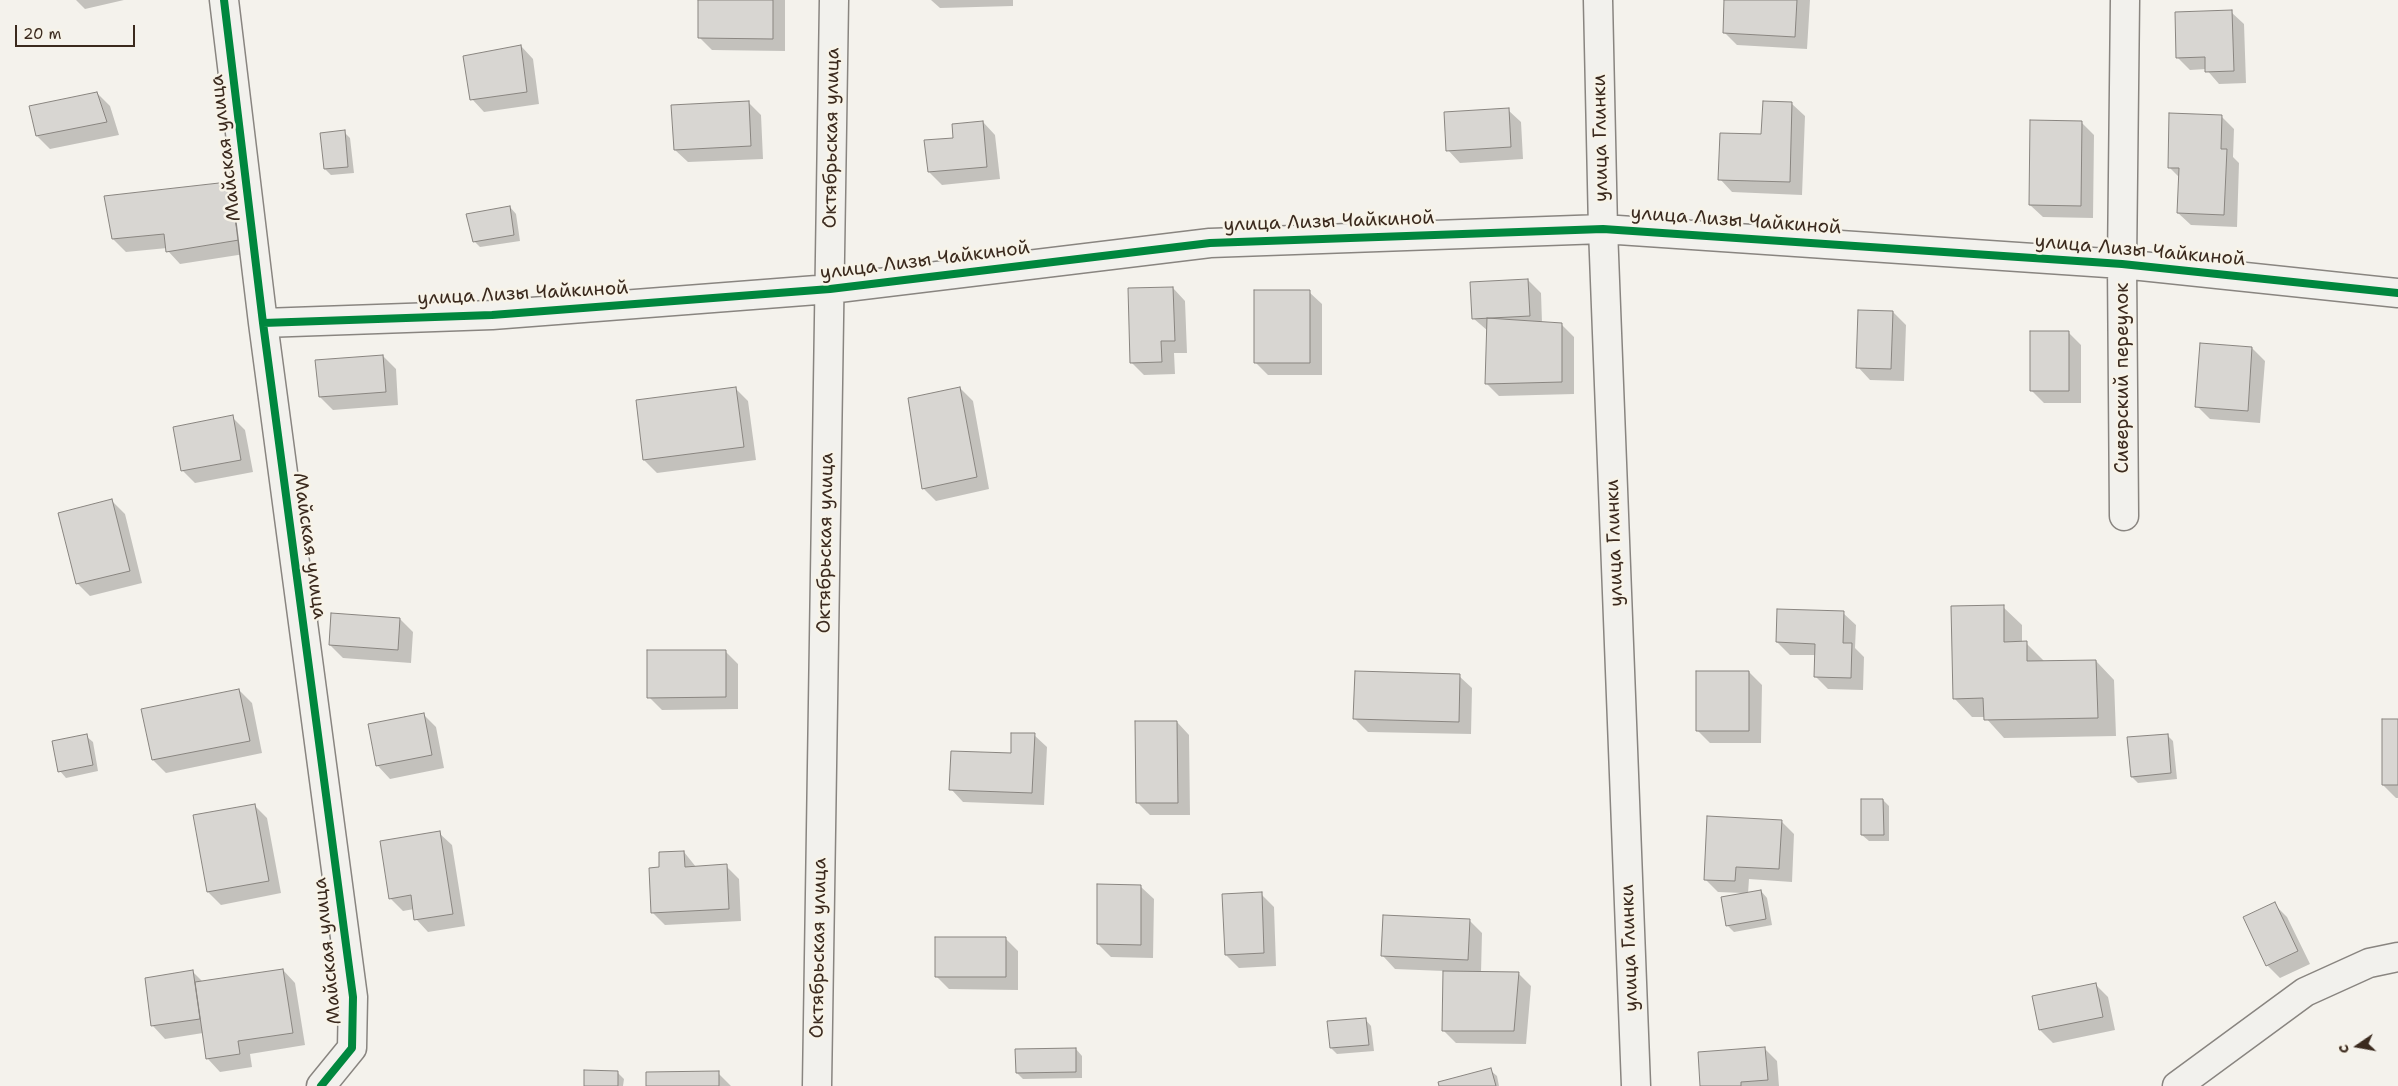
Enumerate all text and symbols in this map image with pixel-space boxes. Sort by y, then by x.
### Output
scale bar [18,15,138,47]
text: 20 m [23,24,62,44]
street label: Октябрьская улица [819,47,845,229]
street label: Майская улица [206,73,246,223]
street label: улица Глинки [1588,74,1614,202]
street label: улица Лизы Чайкиной [1630,202,1842,240]
street label: улица Лизы Чайкиной [1223,207,1435,237]
street label: улица Лизы Чайкиной [2034,230,2246,272]
street label: улица Лизы Чайкиной [819,237,1031,285]
street label: улица Лизы Чайкиной [417,277,629,311]
street label: Сиверский переулок [2112,283,2134,473]
street label: Октябрьская улица [813,452,839,634]
street label: Майская улица [287,471,331,621]
street label: улица Глинки [1601,479,1629,607]
street label: Октябрьская улица [806,857,832,1039]
street label: Майская улица [309,876,347,1026]
street label: улица Глинки [1616,884,1644,1012]
north arrow [2333,1021,2383,1071]
text: С [2334,1043,2353,1055]

